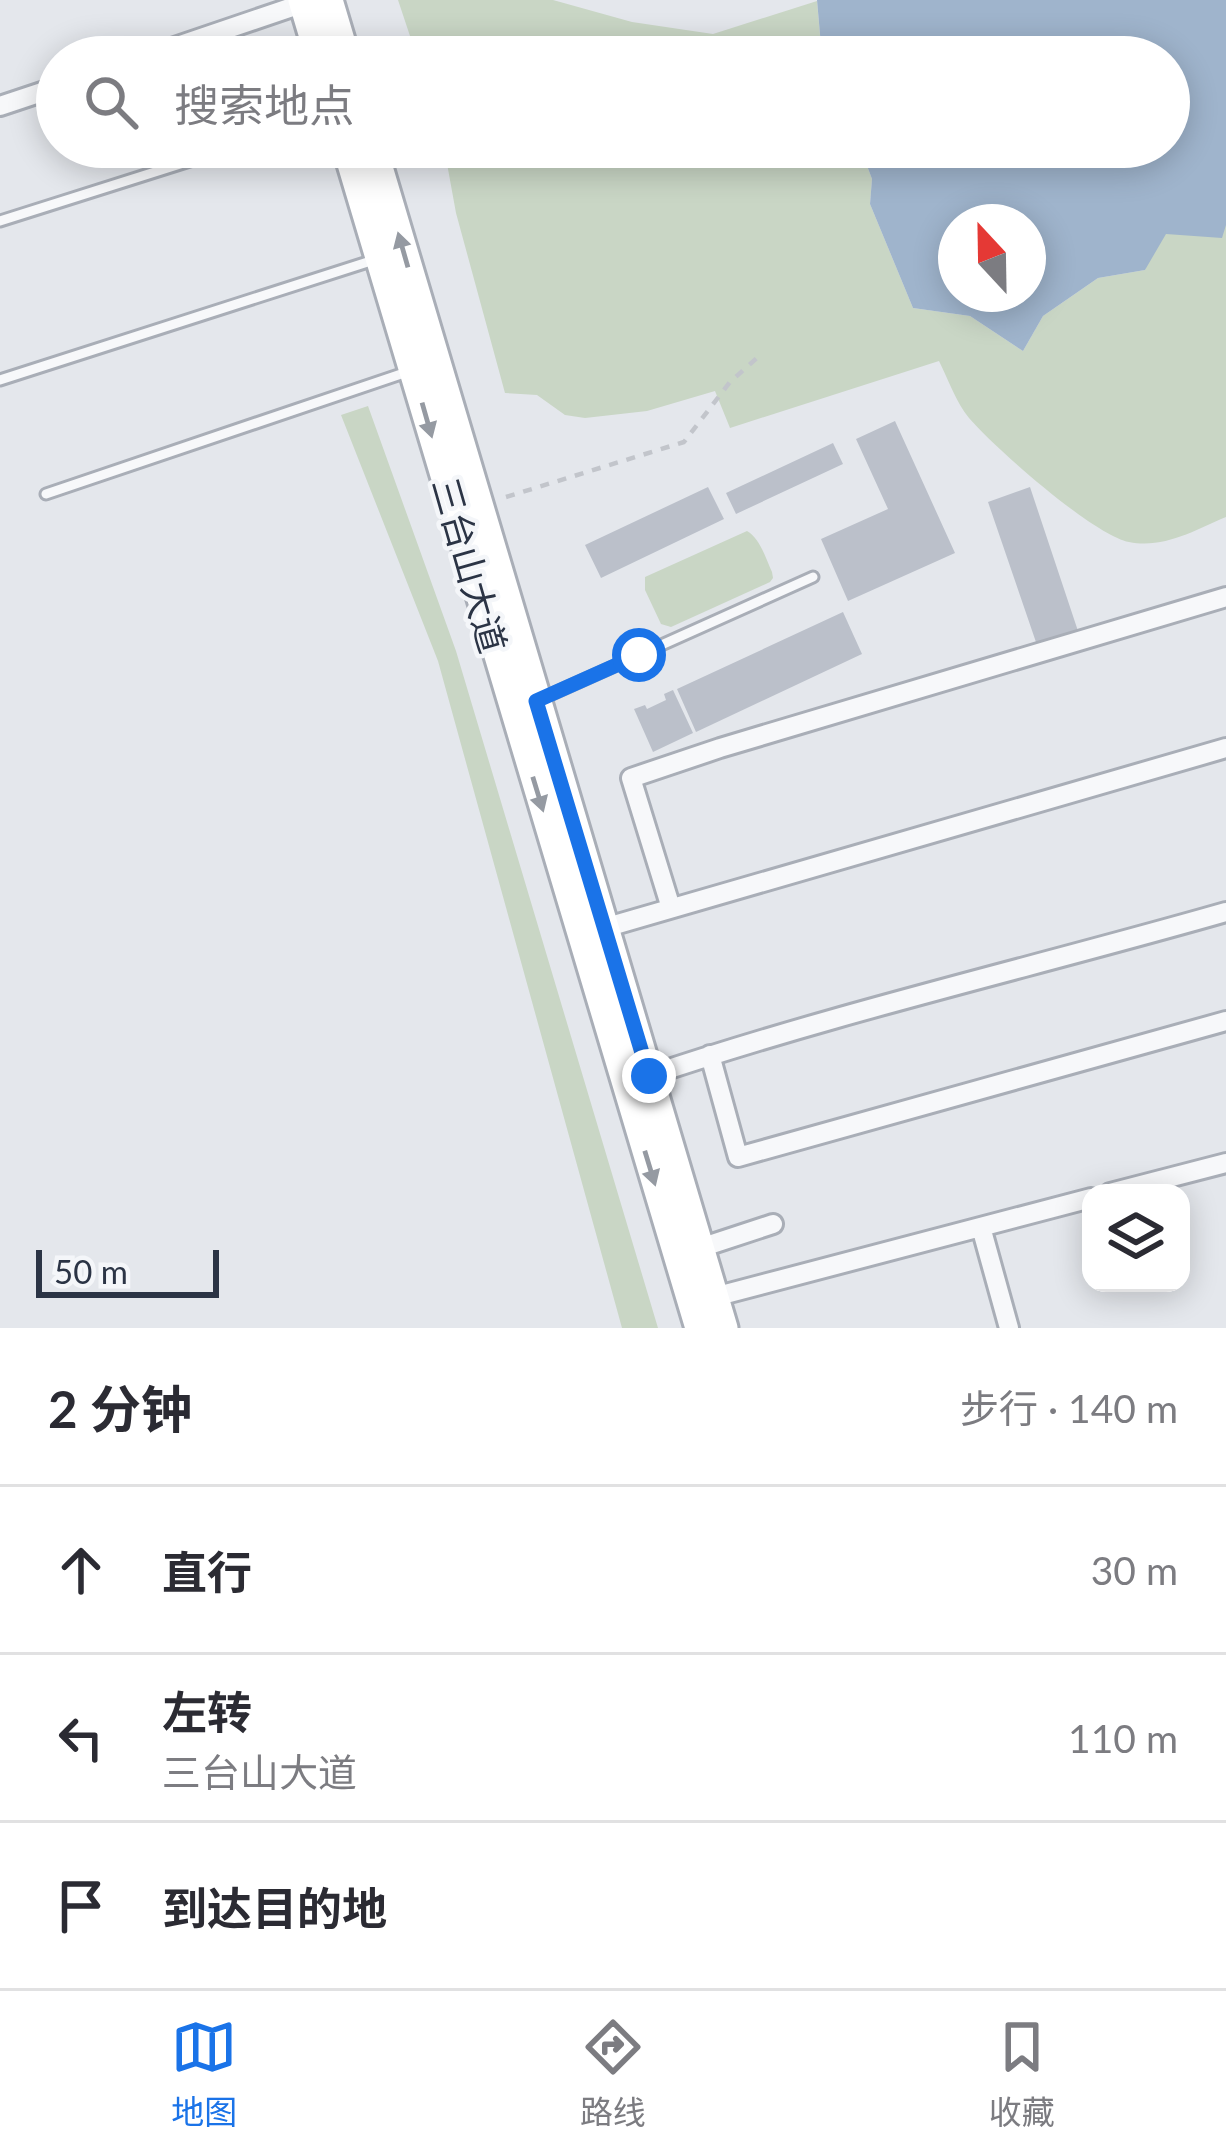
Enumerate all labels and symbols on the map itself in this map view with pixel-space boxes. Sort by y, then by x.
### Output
north arrow [938,204,1046,312]
one-way arrow [393,231,411,268]
one-way arrow [419,402,437,439]
street label: 三台山大道 [424,472,516,658]
route start [612,628,666,682]
one-way arrow [530,776,548,813]
route end [622,1049,676,1103]
one-way arrow [642,1150,661,1187]
scale bar [36,1244,219,1297]

